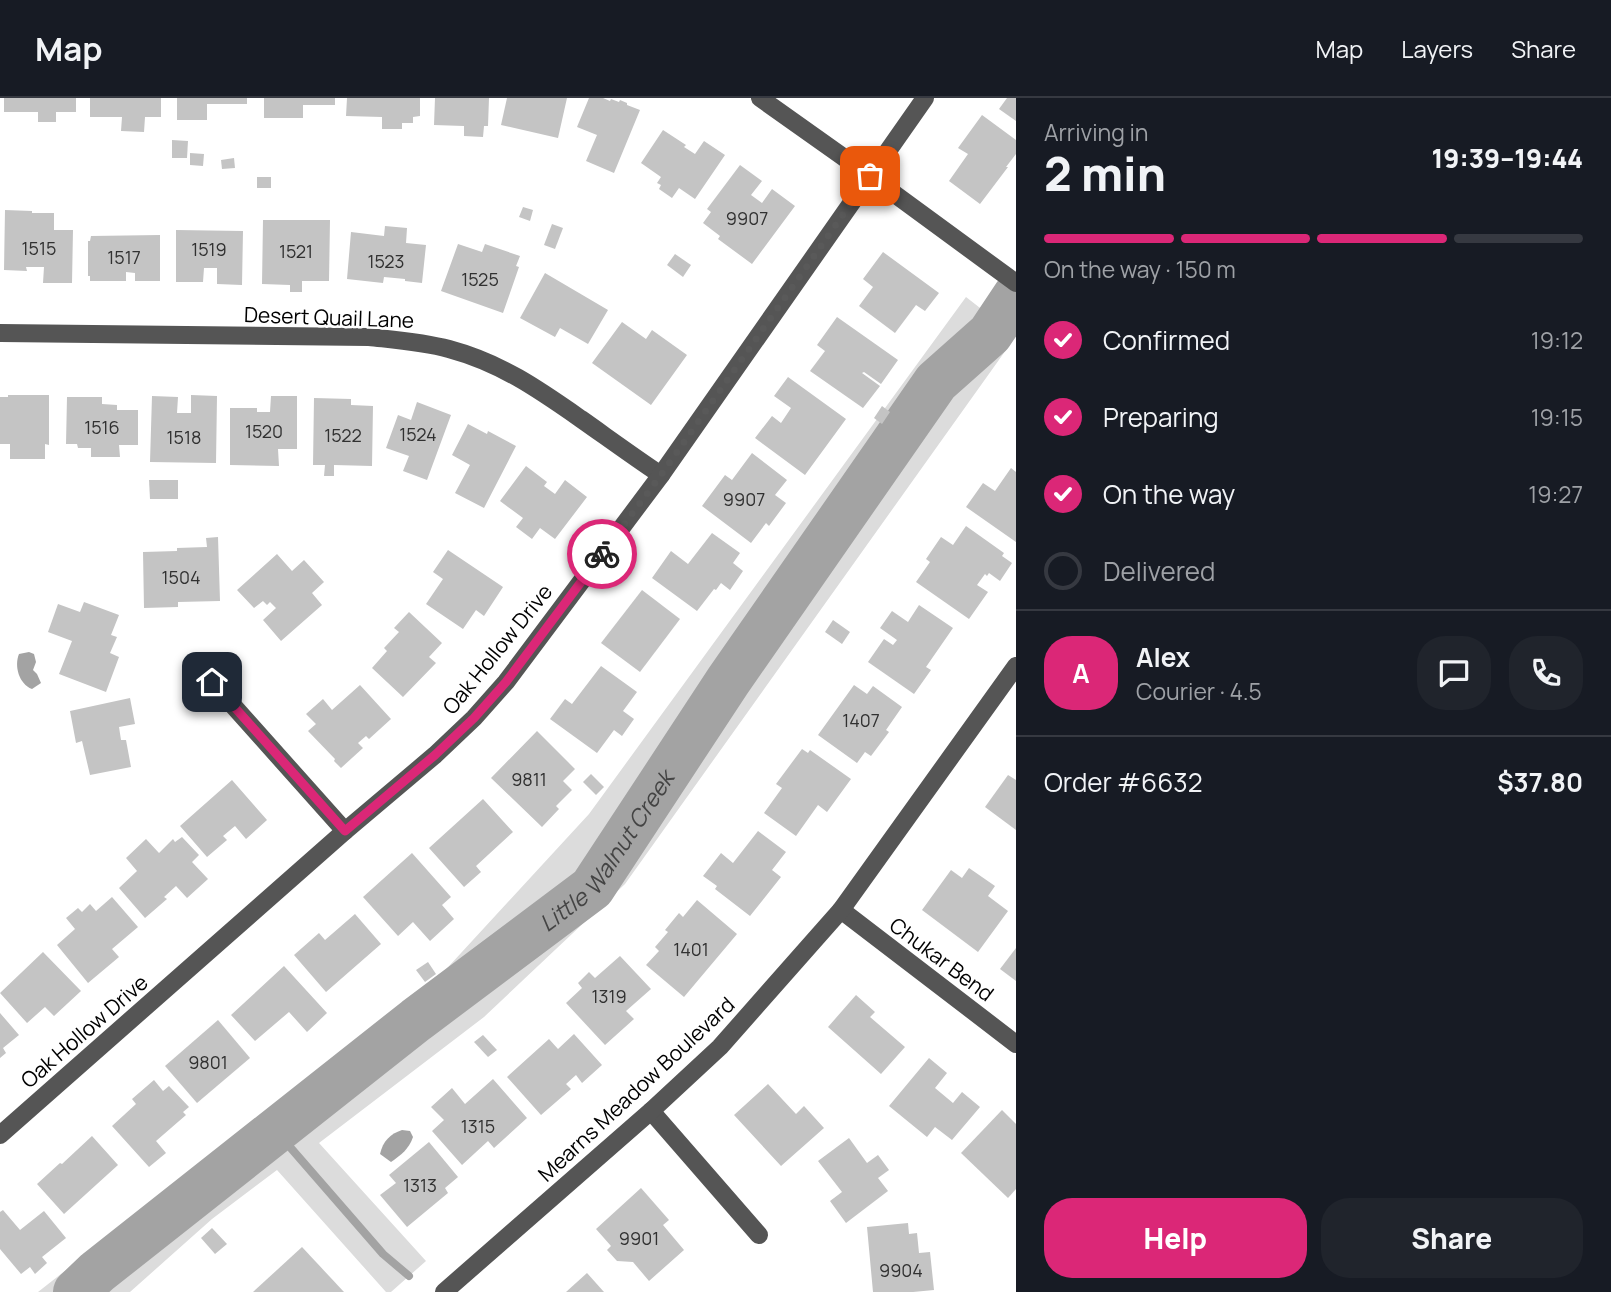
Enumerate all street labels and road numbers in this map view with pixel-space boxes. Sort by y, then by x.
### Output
street label: Desert Quail Lane [243,300,415,334]
street label: Oak Hollow Drive [436,578,558,720]
street label: Chukar Bend [884,911,1000,1007]
street label: Oak Hollow Drive [15,968,153,1094]
street label: Mearns Meadow Boulevard [532,991,740,1187]

